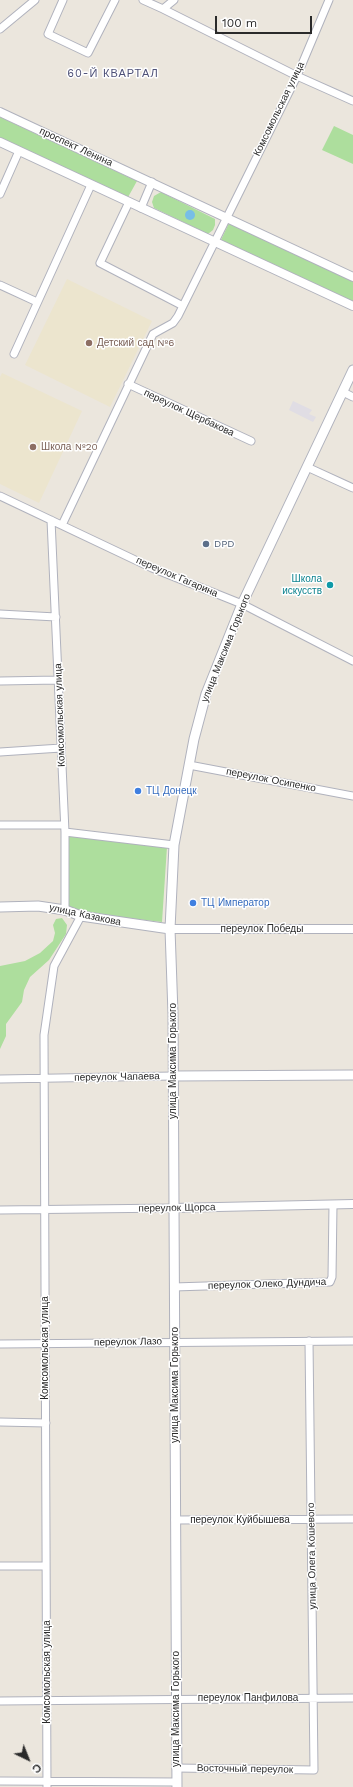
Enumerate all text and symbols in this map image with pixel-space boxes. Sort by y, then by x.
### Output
scale bar [217,8,314,34]
text: 100 m [222,16,257,30]
street label: Комсомольская улица [251,60,307,158]
district label: 60-Й КВАРТАЛ [67,67,159,81]
street label: проспект Ленина [38,125,114,169]
place label: Детский сад №6 [97,337,174,349]
marker: Детский сад №6 [84,338,94,348]
street label: переулок Щербакова [142,387,236,439]
place label: Школа №20 [41,441,98,453]
marker: Школа №20 [28,442,38,452]
place label: DPD [214,538,235,550]
marker: DPD [201,539,211,549]
street label: переулок Гагарина [134,554,220,600]
place label: Школа искусств [282,573,322,596]
marker: Школа искусств [325,580,335,590]
street label: улица Максима Горького [199,592,253,704]
street label: Комсомольская улица [52,663,68,767]
street label: переулок Осипенко [225,765,317,795]
place label: ТЦ Донецк [146,785,197,797]
marker: ТЦ Донецк [133,786,143,796]
place label: ТЦ Император [201,897,269,909]
marker: ТЦ Император [188,898,198,908]
street label: улица Казакова [48,902,122,928]
street label: переулок Победы [221,923,303,935]
street label: улица Максима Горького [167,1003,179,1119]
street label: переулок Чапаева [74,1070,160,1084]
street label: переулок Щорса [138,1201,216,1215]
street label: переулок Олеко Дундича [208,1276,326,1292]
street label: Комсомольская улица [39,1296,51,1400]
street label: улица Максима Горького [169,1327,181,1443]
street label: переулок Лазо [94,1335,162,1349]
street label: улица Олега Кошевого [305,1502,319,1610]
street label: переулок Куйбышева [190,1514,290,1526]
street label: Комсомольская улица [41,1620,53,1724]
street label: улица Максима Горького [170,1651,182,1767]
street label: переулок Панфилова [198,1692,298,1704]
north arrow [8,1739,48,1779]
text: С [29,1761,44,1776]
street label: Восточный переулок [197,1762,293,1776]

